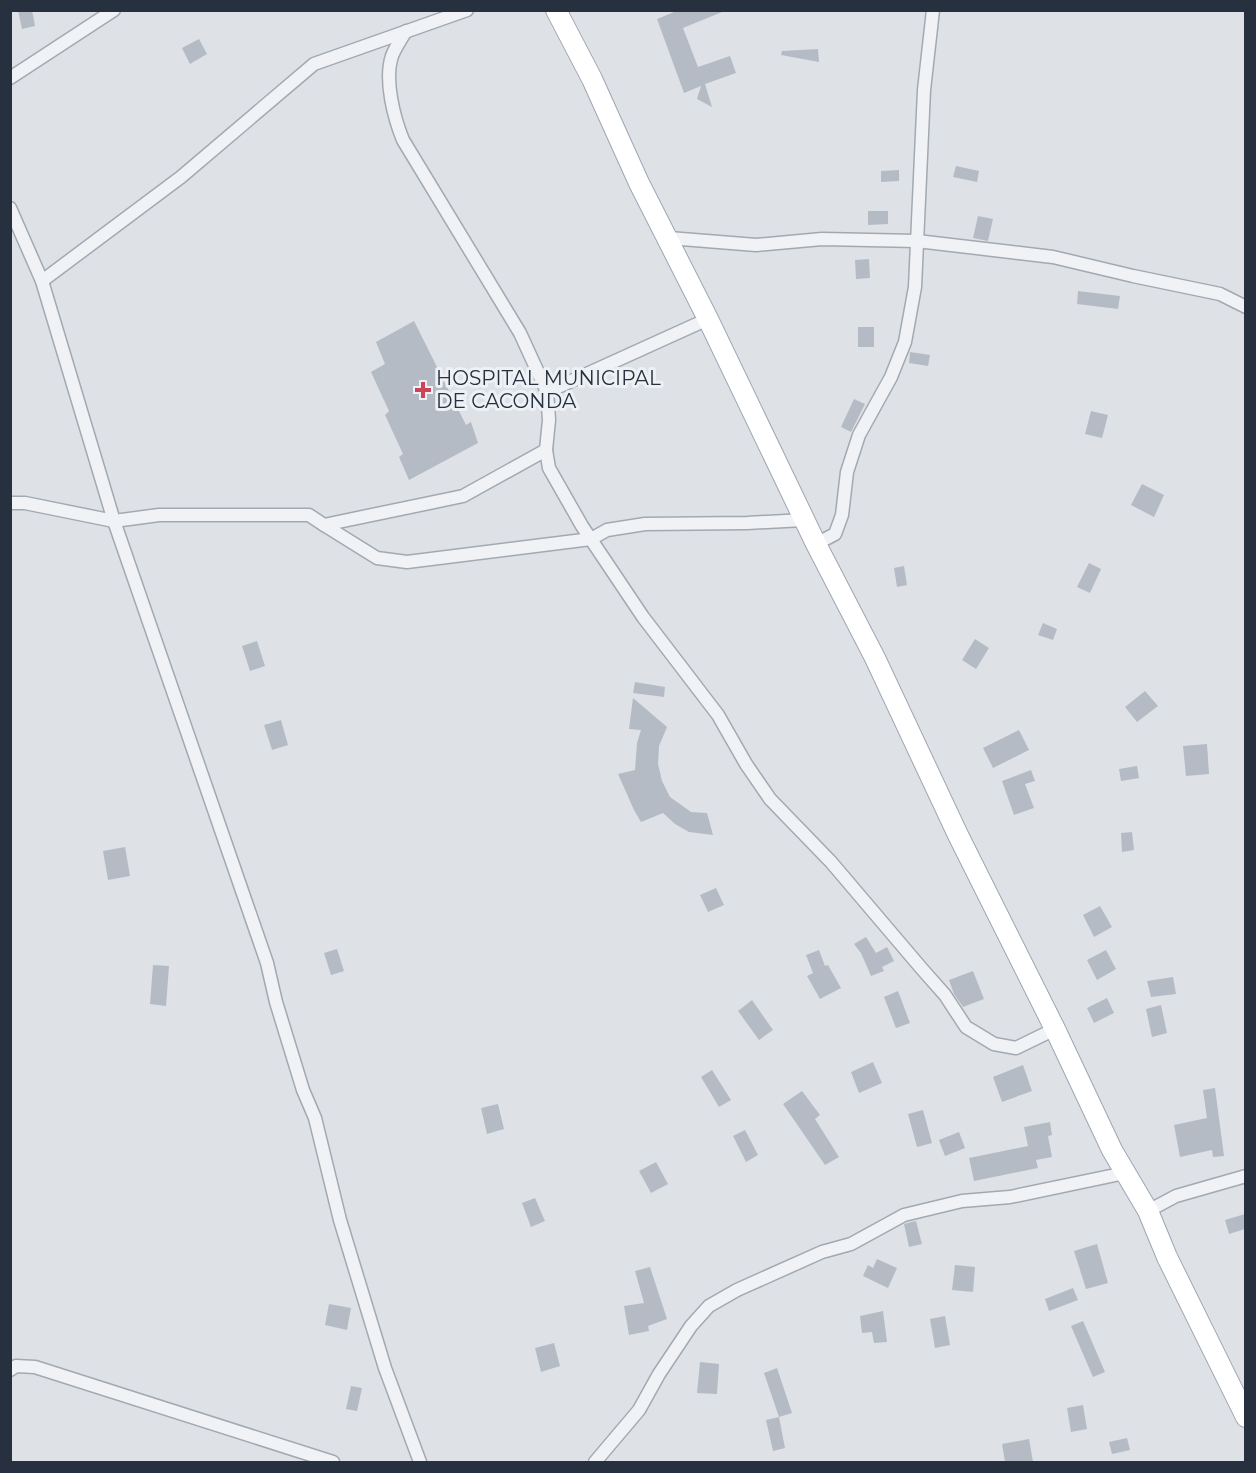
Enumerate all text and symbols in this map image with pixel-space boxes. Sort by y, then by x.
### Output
place label: HOSPITAL MUNICIPAL DE CACONDA [436,366,661,413]
marker: HOSPITAL MUNICIPAL DE CACONDA [414,381,432,399]

